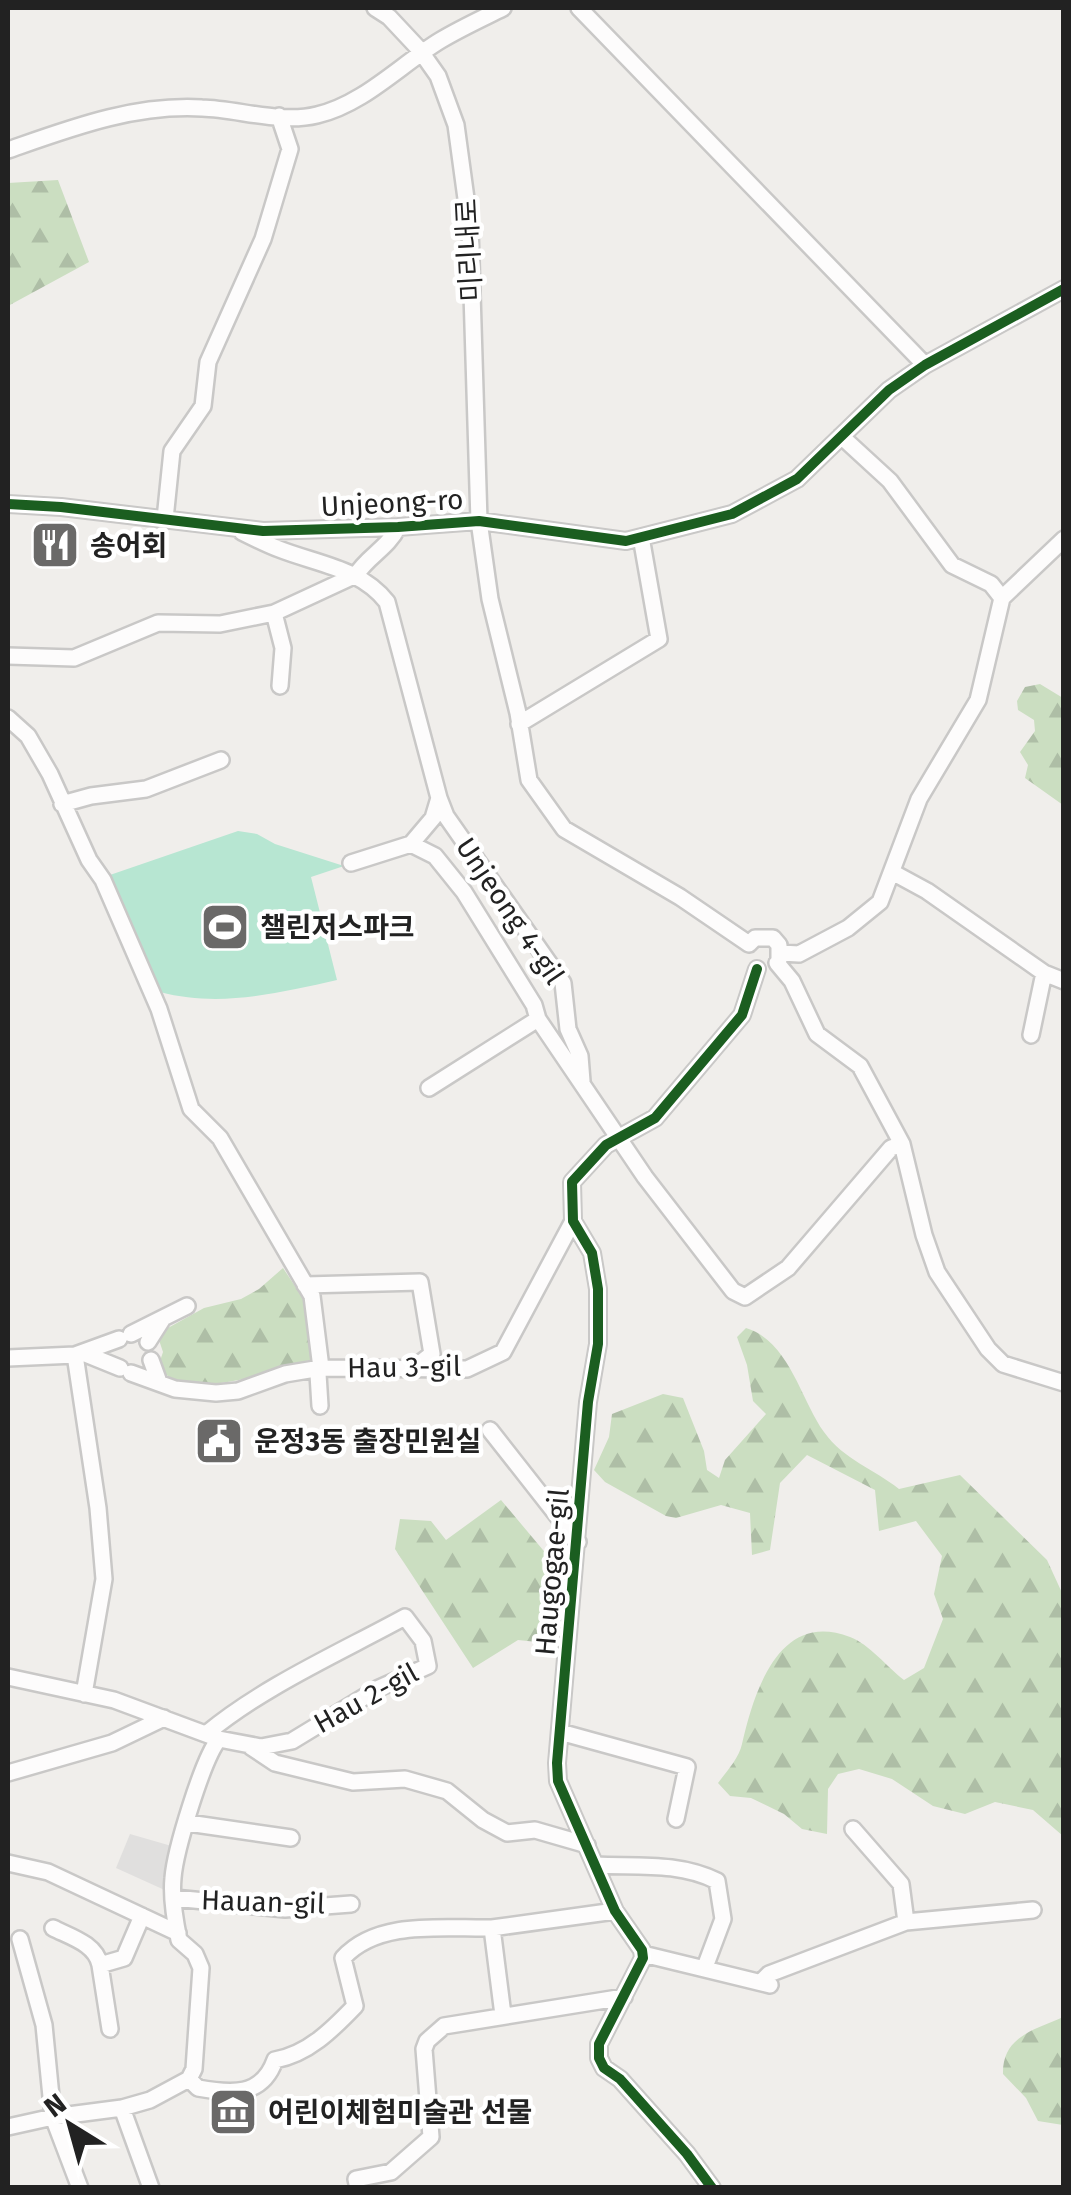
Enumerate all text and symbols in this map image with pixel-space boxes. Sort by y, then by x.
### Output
street label: 미리내로 [450,198,488,302]
street label: Unjeong-ro [320,483,464,523]
restaurant icon: 송어회 [29,519,81,571]
place label: 송어회 [90,529,167,562]
street label: Unjeong 4-gil [449,831,571,991]
sports icon: 챌린저스파크 [199,901,251,953]
place label: 챌린저스파크 [260,911,415,944]
street label: Hau 3-gil [347,1350,461,1384]
public building icon: 운정3동 출장민원실 [193,1415,245,1467]
place label: 운정3동 출장민원실 [254,1425,481,1458]
street label: Haugogae-gil [528,1487,576,1657]
street label: Hau 2-gil [308,1656,424,1740]
street label: Hauan-gil [200,1883,326,1921]
north arrow [20,2075,120,2175]
museum icon: 어린이체험미술관 선물 [207,2086,259,2138]
text: N [38,2087,73,2124]
place label: 어린이체험미술관 선물 [268,2096,532,2129]

